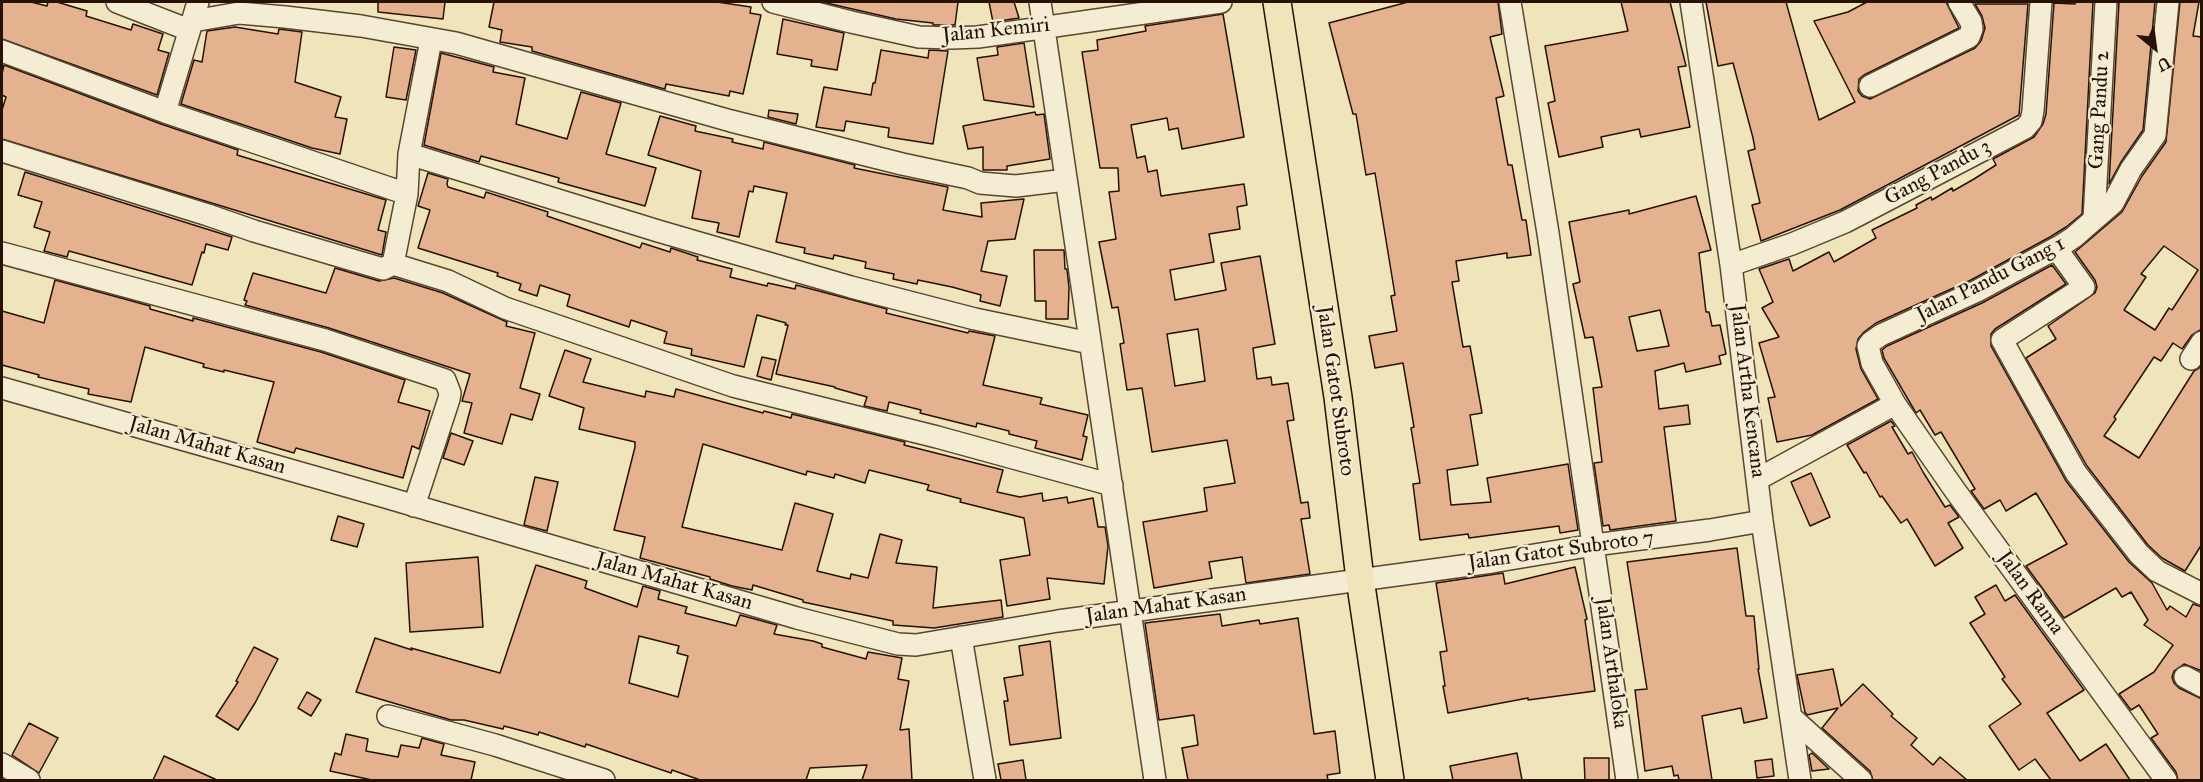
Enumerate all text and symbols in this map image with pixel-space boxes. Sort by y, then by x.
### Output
street label: Jalan Kemiri [941,13,1051,49]
north arrow [2125,18,2185,78]
street label: Gang Pandu 2 [2084,50,2116,170]
text: U [2154,53,2174,76]
street label: Gang Pandu 3 [1881,135,1995,211]
street label: Jalan Pandu Gang 1 [1912,232,2070,328]
street label: Jalan Artha Kencana [1724,303,1770,479]
street label: Jalan Gatot Subroto [1311,304,1359,478]
street label: Jalan Mahat Kasan [126,412,288,480]
street label: Jalan Gatot Subroto 7 [1466,525,1656,577]
street label: Jalan Rama [1991,546,2069,640]
street label: Jalan Mahat Kasan [593,548,755,616]
street label: Jalan Mahat Kasan [1084,582,1248,630]
street label: Jalan Arthaloka [1589,596,1633,730]

